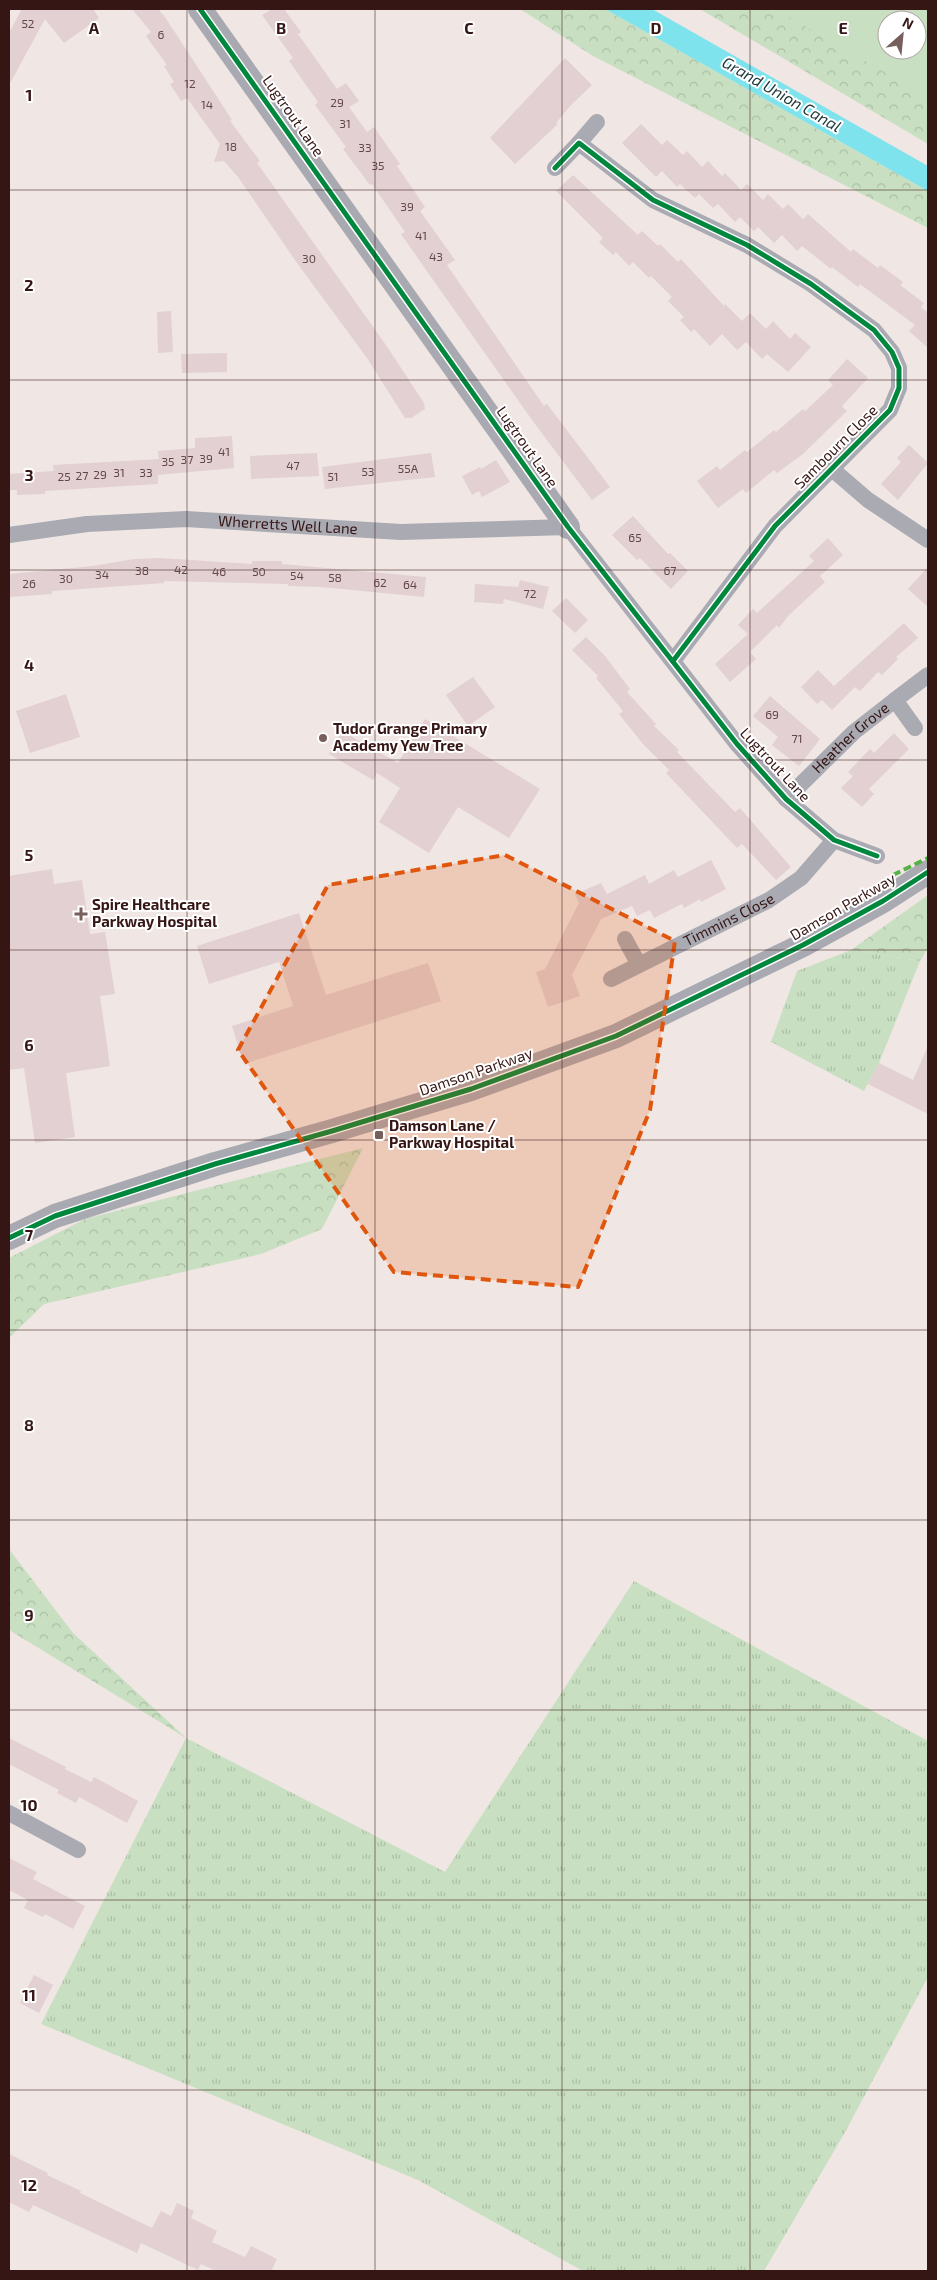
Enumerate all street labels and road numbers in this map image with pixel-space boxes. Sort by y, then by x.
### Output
street label: Lugtrout Lane [259,71,328,160]
street label: Sambourn Close [790,401,881,492]
street label: Lugtrout Lane [493,402,562,491]
street label: Wherretts Well Lane [218,511,358,537]
street label: Heather Grove [808,698,892,776]
street label: Lugtrout Lane [737,723,815,805]
street label: Damson Parkway [787,869,898,944]
street label: Timmins Close [680,889,778,949]
street label: Damson Parkway [417,1043,535,1099]

